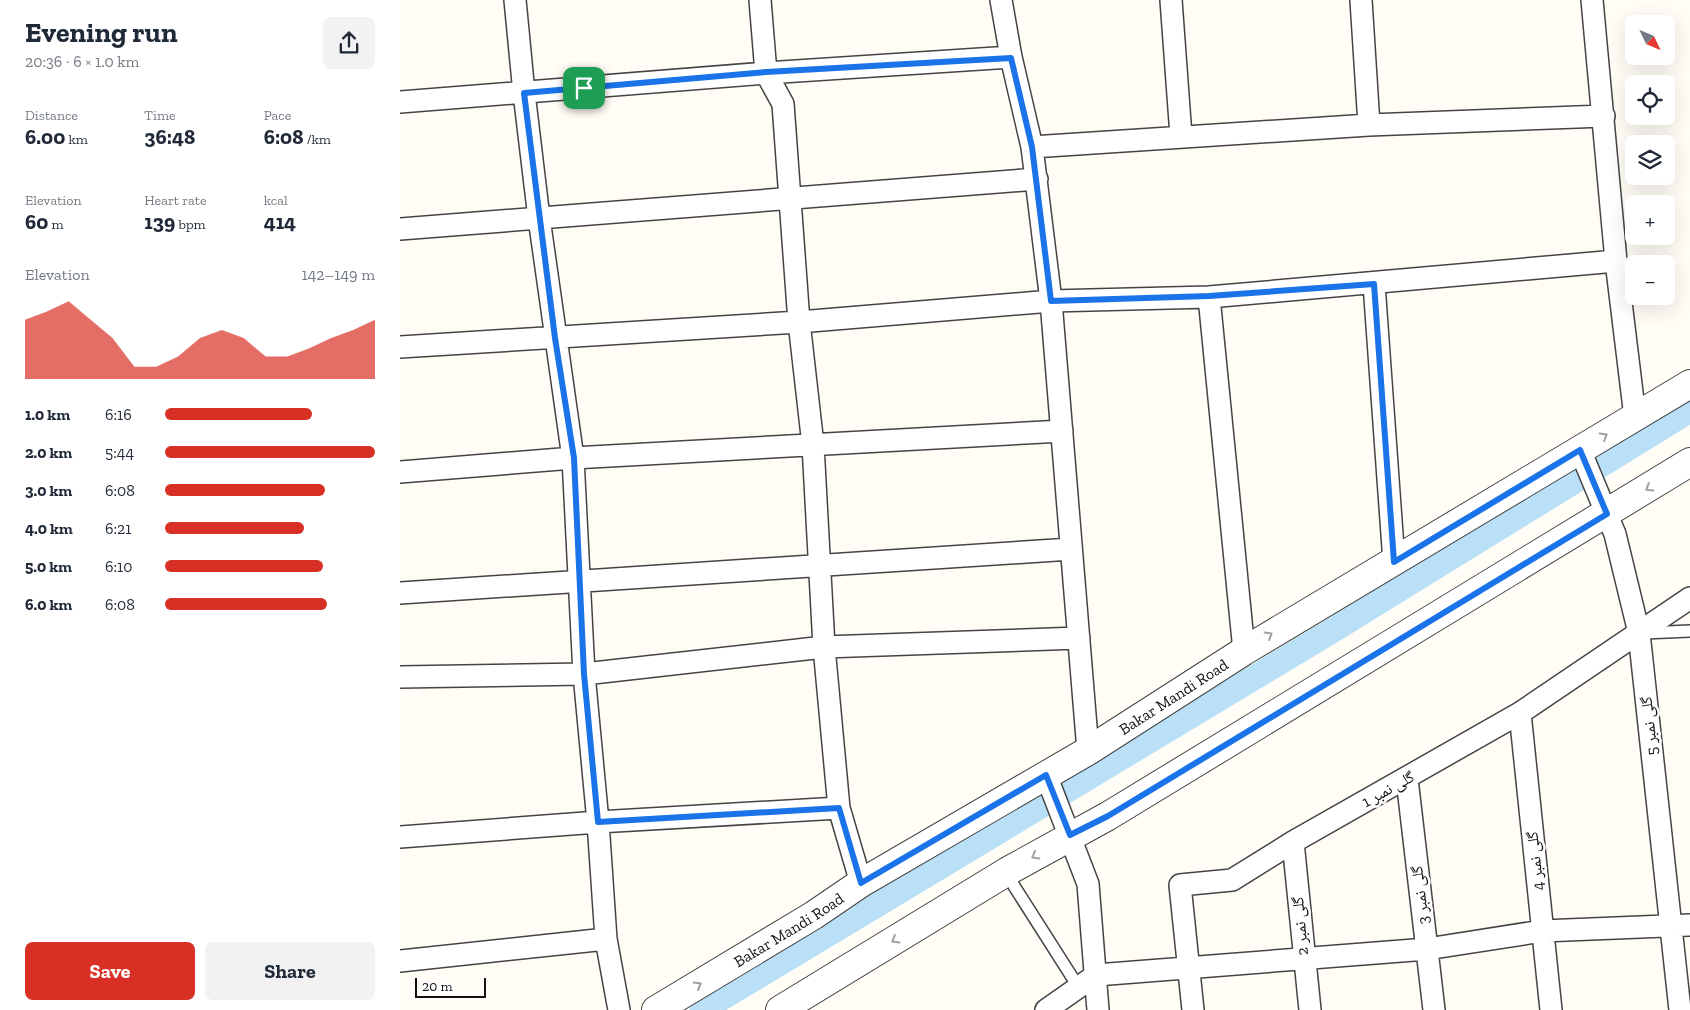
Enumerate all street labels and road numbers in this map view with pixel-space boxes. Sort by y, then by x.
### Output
street label: Bakar Mandi Road [1115,654,1231,738]
street label: گلی نمبر 5 [1636,695,1663,756]
street label: گلی نمبر 1 [1358,767,1418,812]
street label: گلی نمبر 4 [1522,830,1549,892]
street label: گلی نمبر 3 [1407,864,1434,925]
street label: Bakar Mandi Road [730,888,847,971]
street label: گلی نمبر 2 [1288,895,1313,956]

